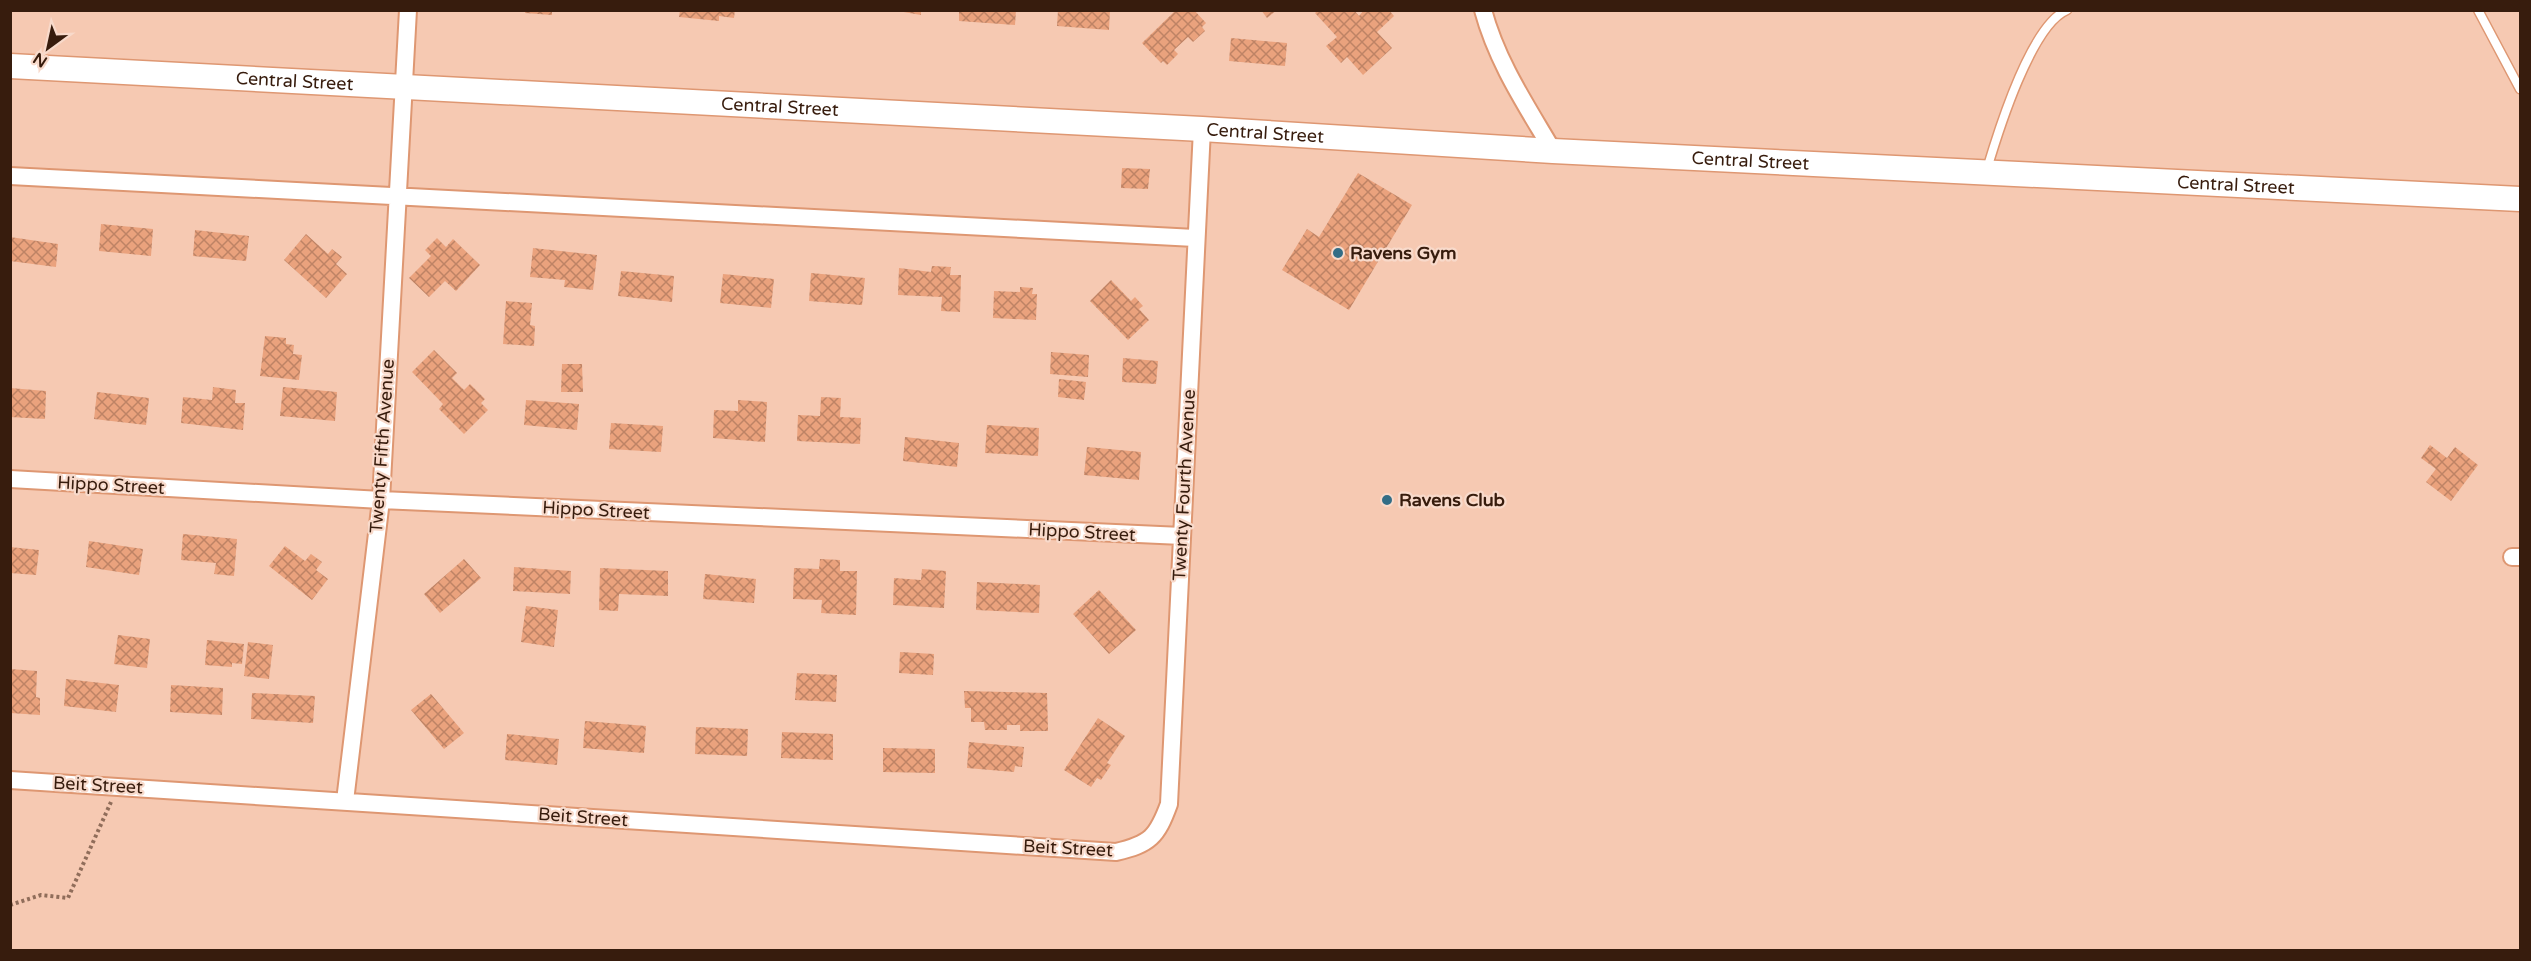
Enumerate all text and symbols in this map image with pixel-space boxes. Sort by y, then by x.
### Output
north arrow [18,18,78,78]
text: N [30,48,51,72]
street label: Central Street [235,67,354,95]
street label: Central Street [721,93,839,121]
street label: Central Street [1206,118,1325,148]
street label: Central Street [1691,147,1810,175]
street label: Central Street [2176,171,2295,199]
place label: Ravens Gym [1350,242,1456,264]
marker: Ravens Gym [1331,246,1345,260]
street label: Twenty Fifth Avenue [365,358,399,534]
street label: Twenty Fourth Avenue [1168,389,1200,581]
street label: Hippo Street [57,471,165,499]
place label: Ravens Club [1399,489,1505,511]
marker: Ravens Club [1380,493,1394,507]
street label: Hippo Street [542,496,650,524]
street label: Hippo Street [1028,518,1136,546]
street label: Beit Street [52,772,144,798]
street label: Beit Street [537,803,629,831]
street label: Beit Street [1022,835,1114,861]

